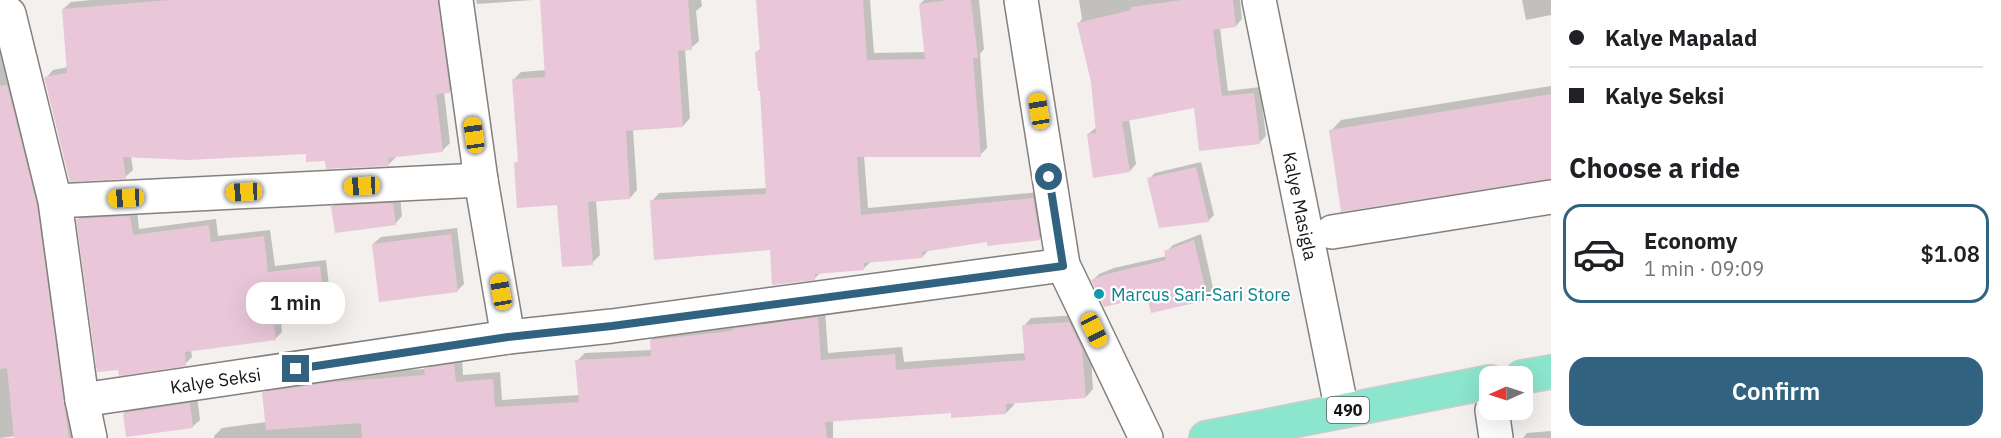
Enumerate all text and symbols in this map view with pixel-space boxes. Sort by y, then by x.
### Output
text: Kalye Mapalad [1605,23,1757,52]
text: Kalye Seksi [1605,81,1724,110]
car [1027,92,1051,130]
car [463,116,485,154]
street label: Kalye Masigla [1278,150,1323,262]
text: Choose a ride [1569,150,1740,185]
route start [1035,163,1062,190]
car [344,176,380,196]
car [226,182,262,202]
car [108,188,144,208]
text: Economy [1644,226,1738,255]
icon: car [1572,227,1626,281]
text: $1.08 [1921,239,1980,268]
text: 1 min · 09:09 [1644,255,1764,282]
car [489,273,513,311]
callout: 1 min [246,282,346,324]
place label: Marcus Sari-Sari Store [1111,283,1291,306]
marker: Marcus Sari-Sari Store [1092,287,1106,301]
text: 1 min [270,289,321,316]
car [1078,310,1110,350]
route end [282,355,309,382]
button: Confirm [1569,357,1983,426]
street label: Kalye Seksi [169,362,262,398]
north arrow [1479,366,1533,420]
map controls [1479,366,1533,420]
road number: 490 [1327,397,1369,423]

